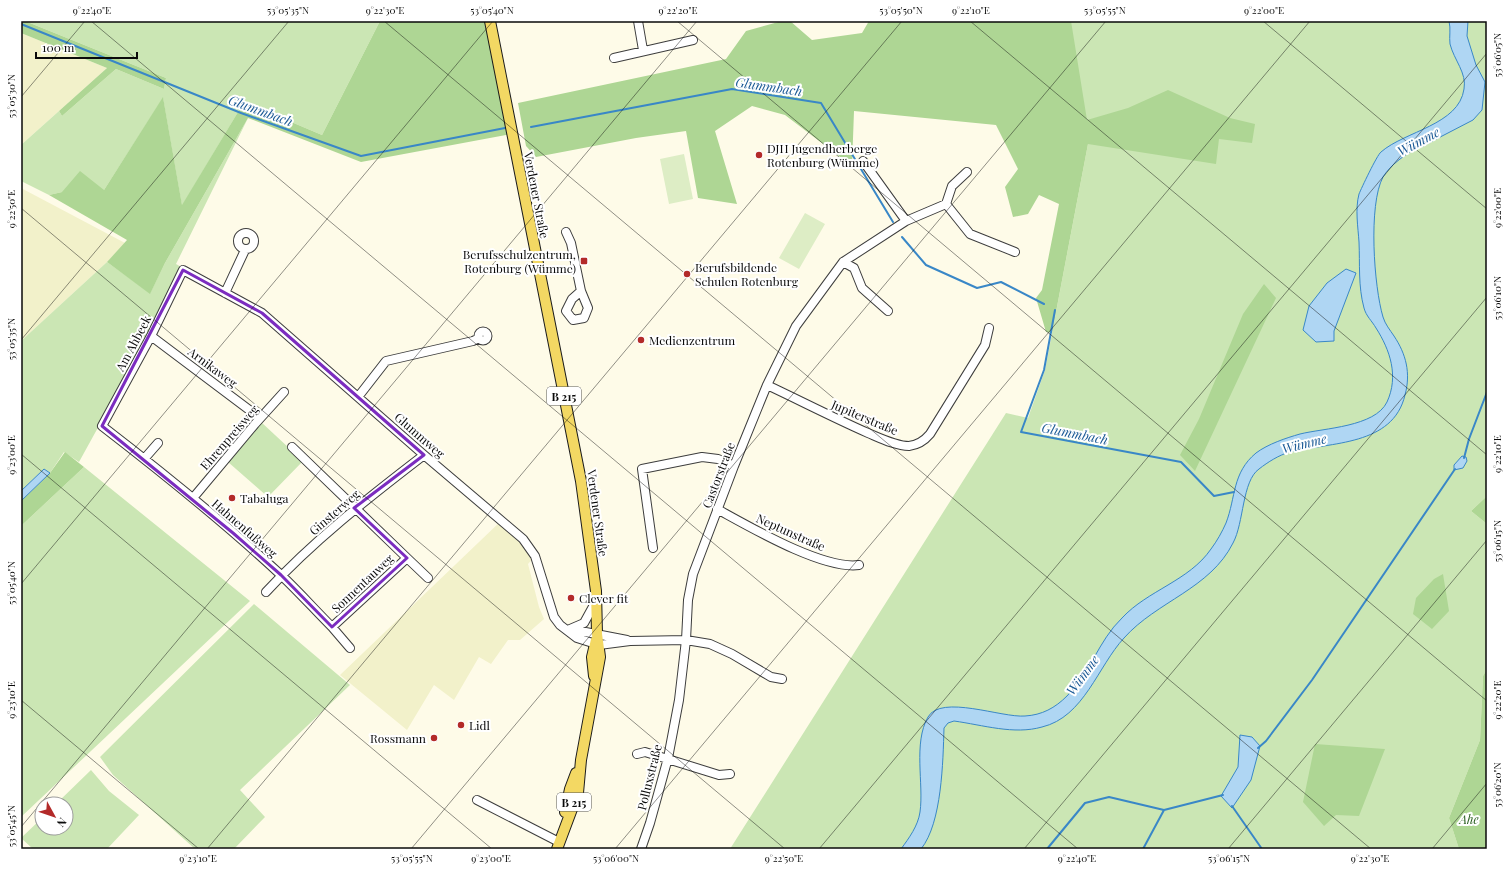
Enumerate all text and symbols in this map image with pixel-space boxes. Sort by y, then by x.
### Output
text: 9°22'40"E [73,3,111,17]
text: 53°05'35"N [267,3,309,17]
text: 9°22'30"E [366,3,404,17]
text: 53°05'40"N [470,3,514,17]
text: 9°22'20"E [659,3,697,17]
text: 53°05'50"N [879,3,923,17]
text: 9°22'10"E [952,3,990,17]
text: 53°05'55"N [1084,3,1126,17]
text: 9°22'00"E [1244,3,1284,17]
text: 53°06'05"N [1490,33,1504,77]
scale bar [36,34,137,60]
text: 100 m [42,39,75,55]
water label: Glummbach [735,73,803,99]
text: 53°05'30"N [4,74,18,118]
water label: Glummbach [227,91,295,129]
water label: Wümme [1394,123,1442,159]
place label: DJH Jugendherberge Rotenburg (Wümme) [767,140,879,170]
street label: Verdener Straße [521,150,553,239]
marker: DJH Jugendherberge Rotenburg (Wümme) [754,150,764,160]
text: 9°22'00"E [1490,188,1504,228]
text: 9°22'50"E [4,190,18,228]
place label: Berufsschulzentrum, Rotenburg (Wümme) [463,246,576,276]
marker: Berufsschulzentrum, Rotenburg (Wümme) [579,256,589,266]
place label: Berufsbildende Schulen Rotenburg [695,259,799,289]
marker: Berufsbildende Schulen Rotenburg [682,269,692,279]
text: 53°06'10"N [1490,276,1504,320]
street label: Am Ahbeek [111,312,155,375]
text: 53°05'35"N [4,318,18,360]
place label: Medienzentrum [649,332,736,348]
marker: Medienzentrum [636,335,646,345]
street label: Arnikaweg [184,343,241,391]
road number: B 215 [547,387,581,405]
street label: Jupiterstraße [828,395,901,438]
street label: Ehrenpreisweg [196,401,262,473]
street label: Glummweg [392,409,449,462]
water label: Glummbach [1040,418,1110,448]
water label: Wümme [1280,429,1329,457]
text: 9°23'00"E [4,435,18,475]
text: 9°22'10"E [1490,435,1504,473]
street label: Castorstraße [698,440,738,510]
street label: Verdener Straße [584,468,612,557]
street label: Ginsterweg [305,485,363,538]
place label: Tabaluga [240,490,289,506]
marker: Tabaluga [227,493,237,503]
street label: Hahnenfußweg [209,495,282,561]
street label: Neptunstraße [754,510,828,554]
text: 53°06'15"N [1490,520,1504,562]
street label: Sonnentauweg [328,550,397,616]
text: 53°05'40"N [4,561,18,605]
place label: Clever fit [579,590,629,606]
marker: Clever fit [566,593,576,603]
water label: Wümme [1062,651,1102,698]
text: 9°23'10"E [4,681,18,719]
text: 9°22'20"E [1490,681,1504,719]
place label: Lidl [469,717,491,733]
marker: Lidl [456,720,466,730]
place label: Rossmann [370,730,426,746]
marker: Rossmann [429,733,439,743]
street label: Polluxstraße [633,742,665,812]
text: 53°06'20"N [1490,763,1504,808]
road number: B 215 [557,793,591,811]
north arrow [34,796,74,836]
text: 53°05'45"N [4,805,18,847]
park label: Ahe [1457,811,1479,827]
text: N [54,815,70,831]
text: 9°23'10"E [179,851,217,865]
text: 53°05'55"N [391,851,433,865]
text: 9°23'00"E [471,851,511,865]
text: 53°06'00"N [593,851,639,865]
text: 9°22'50"E [765,851,803,865]
text: 9°22'40"E [1058,851,1096,865]
text: 53°06'15"N [1208,851,1250,865]
text: 9°22'30"E [1351,851,1389,865]

